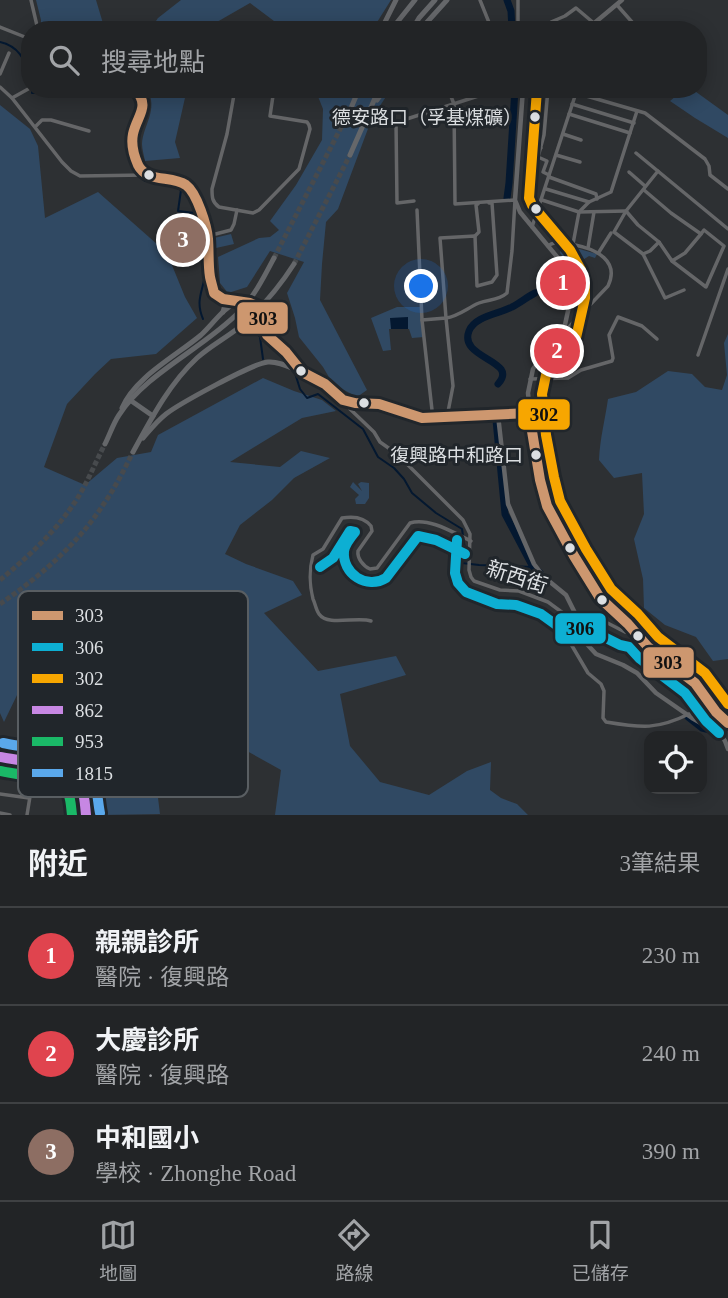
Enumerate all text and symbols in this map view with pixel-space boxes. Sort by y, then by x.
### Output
search box [21,21,707,98]
icon: search [45,41,83,79]
text: 搜尋地點 [101,48,205,77]
place label: 德安路口（孚基煤礦） [332,107,522,128]
marker: 德安路口（孚基煤礦） [528,110,542,124]
unlabelled marker [142,168,156,182]
unlabelled marker [529,202,543,216]
pin: 3 [160,214,206,266]
pin: 1 [540,257,586,309]
your location [404,269,438,303]
line badge: 303 [236,301,289,335]
text: 303 [249,308,277,329]
pin: 2 [534,325,580,377]
unlabelled marker [294,364,308,378]
unlabelled marker [357,396,371,410]
line badge: 302 [517,398,571,431]
text: 302 [530,404,558,425]
place label: 復興路中和路口 [390,445,523,466]
marker: 復興路中和路口 [529,448,543,462]
unlabelled marker [563,541,577,555]
street label: 新西街 [483,556,551,598]
legend [18,591,248,797]
unlabelled marker [595,593,609,607]
text: 303 [75,605,104,626]
line badge: 306 [554,612,607,645]
text: 306 [566,618,594,639]
unlabelled marker [631,629,645,643]
text: 306 [75,637,104,658]
line badge: 303 [642,646,695,679]
text: 303 [654,652,682,673]
text: 302 [75,668,104,689]
text: 862 [75,700,104,721]
text: 953 [75,731,104,752]
map controls [644,731,707,794]
button: locate [644,731,707,794]
text: 1815 [75,763,113,784]
text: 附近 [28,847,88,880]
text: 3筆結果 [620,851,700,876]
text: 親親診所 [95,928,199,957]
text: 1 [45,943,57,968]
text: 230 m [642,943,700,968]
text: 醫院 · 復興路 [95,965,229,990]
text: 大慶診所 [95,1026,199,1055]
text: 2 [45,1041,57,1066]
text: 240 m [642,1041,700,1066]
text: 醫院 · 復興路 [95,1063,229,1088]
text: 中和國小 [95,1124,199,1153]
text: 3 [45,1139,57,1164]
text: 390 m [642,1139,700,1164]
text: 學校 · Zhonghe Road [95,1161,296,1186]
tab: 地圖 [99,1216,137,1285]
tab: 路線 [335,1216,374,1285]
tab: 已儲存 [572,1216,629,1285]

